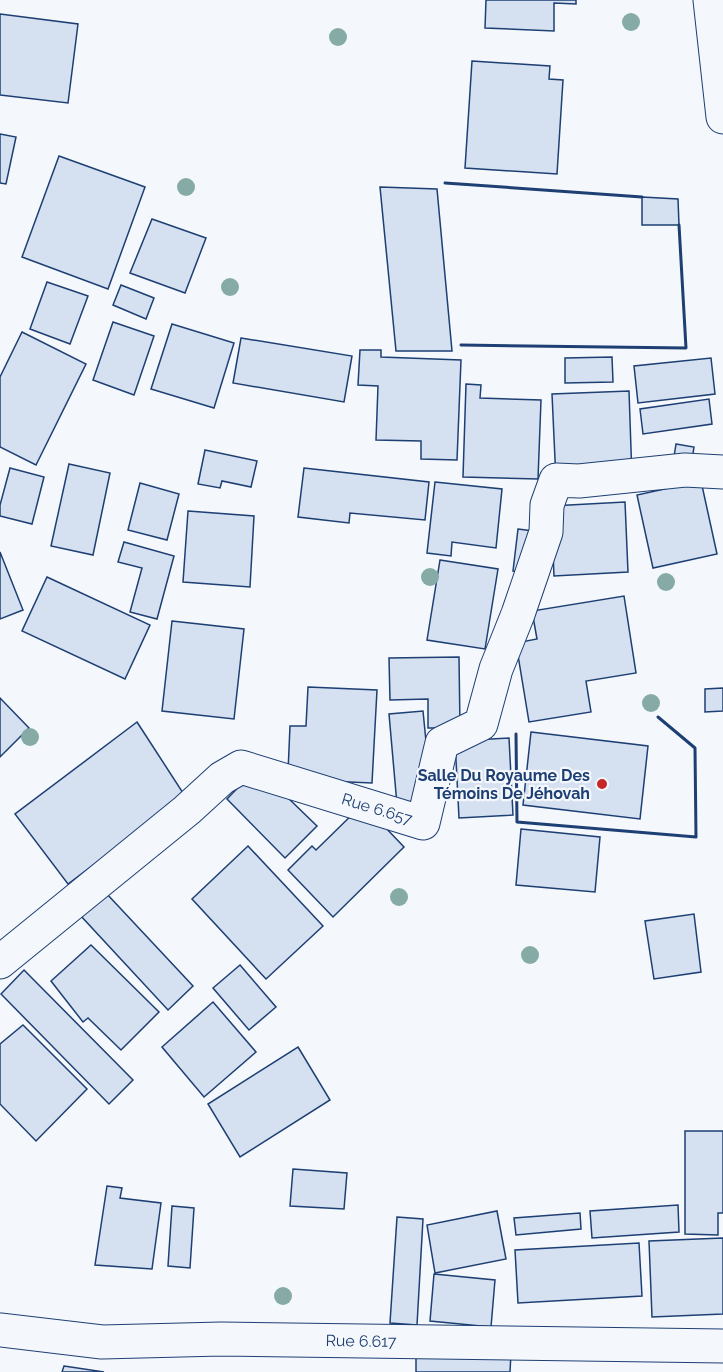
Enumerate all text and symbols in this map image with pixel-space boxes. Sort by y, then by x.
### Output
place label: Salle Du Royaume Des Témoins De Jéhovah [418,766,590,803]
marker: Salle Du Royaume Des Témoins De Jéhovah [595,777,609,791]
street label: Rue 6.657 [339,789,415,829]
street label: Rue 6.617 [325,1331,397,1351]

